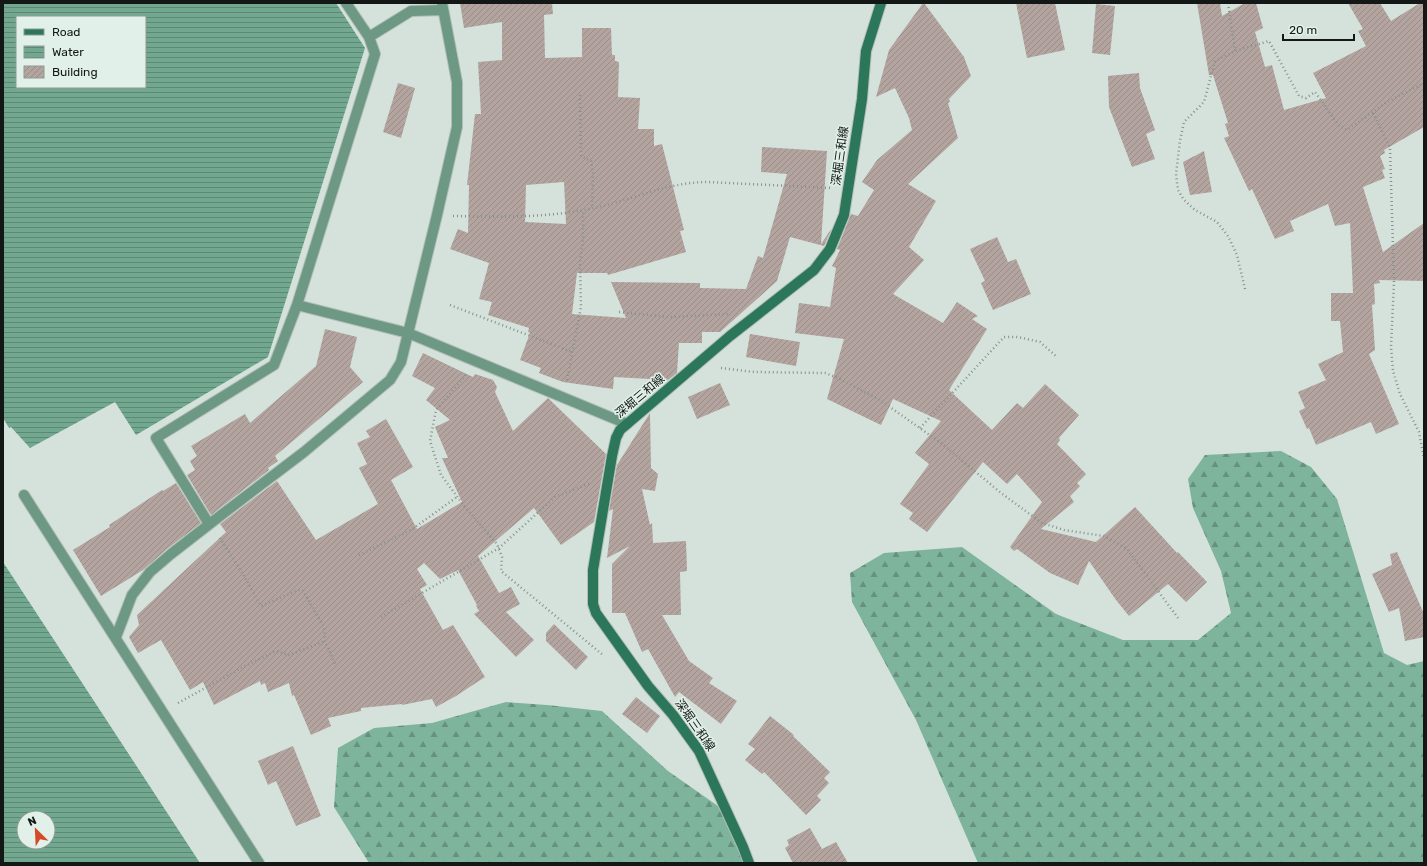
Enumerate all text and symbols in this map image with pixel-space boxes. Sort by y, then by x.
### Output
legend [16,16,146,88]
scale bar [1283,16,1354,42]
text: 20 m [1289,23,1317,37]
text: Road [52,25,80,39]
text: Water [52,45,84,59]
text: Building [52,65,98,79]
street label: 深堀三和線 [829,125,851,187]
street label: 深堀三和線 [613,371,667,421]
street label: 深堀三和線 [672,696,718,754]
north arrow [16,810,56,850]
text: N [26,814,38,829]

